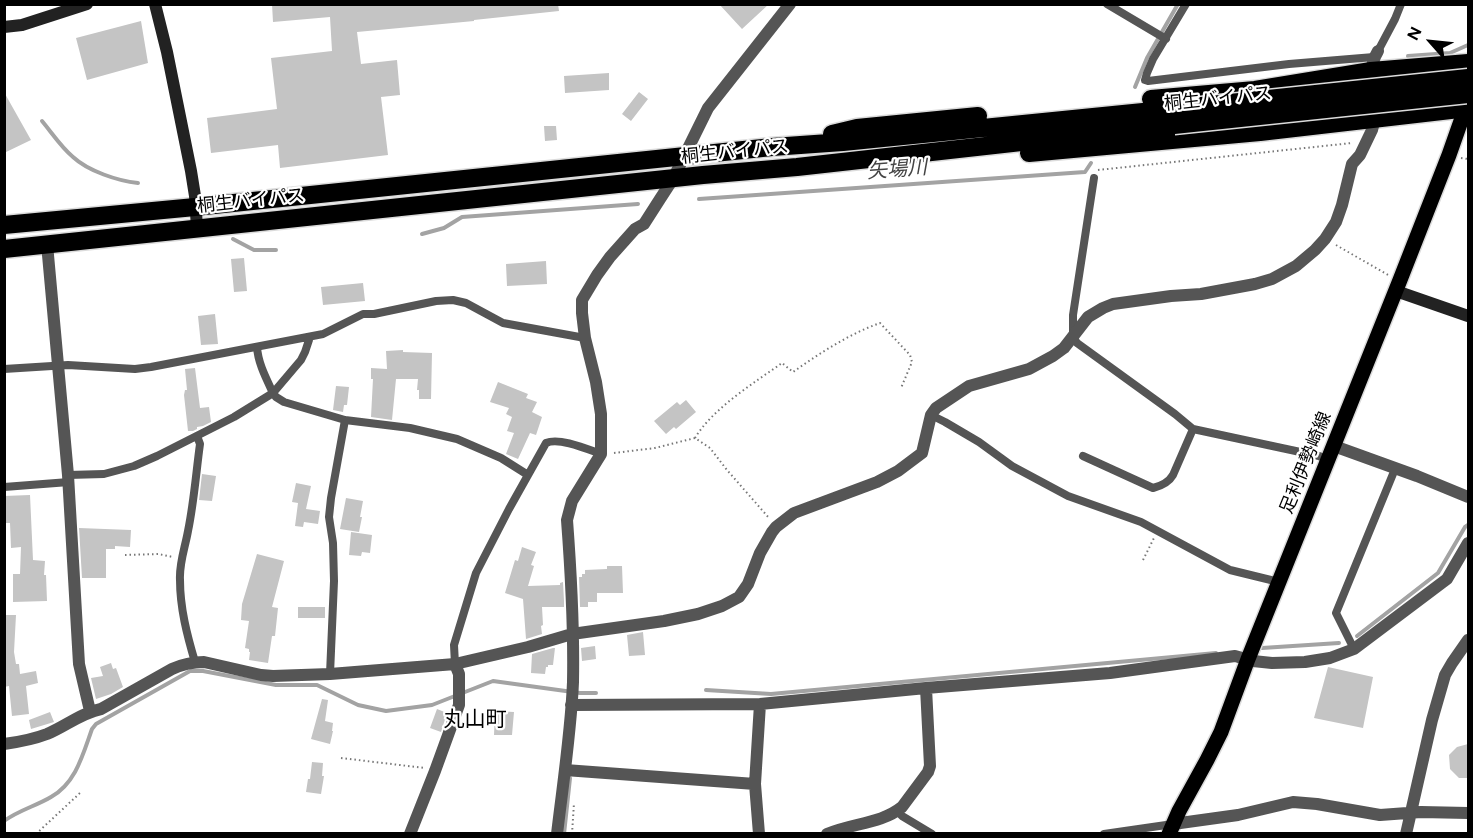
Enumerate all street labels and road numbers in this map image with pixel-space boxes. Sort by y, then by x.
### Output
street label: 桐生バイパス [1163,83,1273,115]
street label: 桐生バイパス [680,136,790,168]
street label: 桐生バイパス [196,185,306,217]
street label: 足利伊勢崎線 [1276,409,1336,517]

